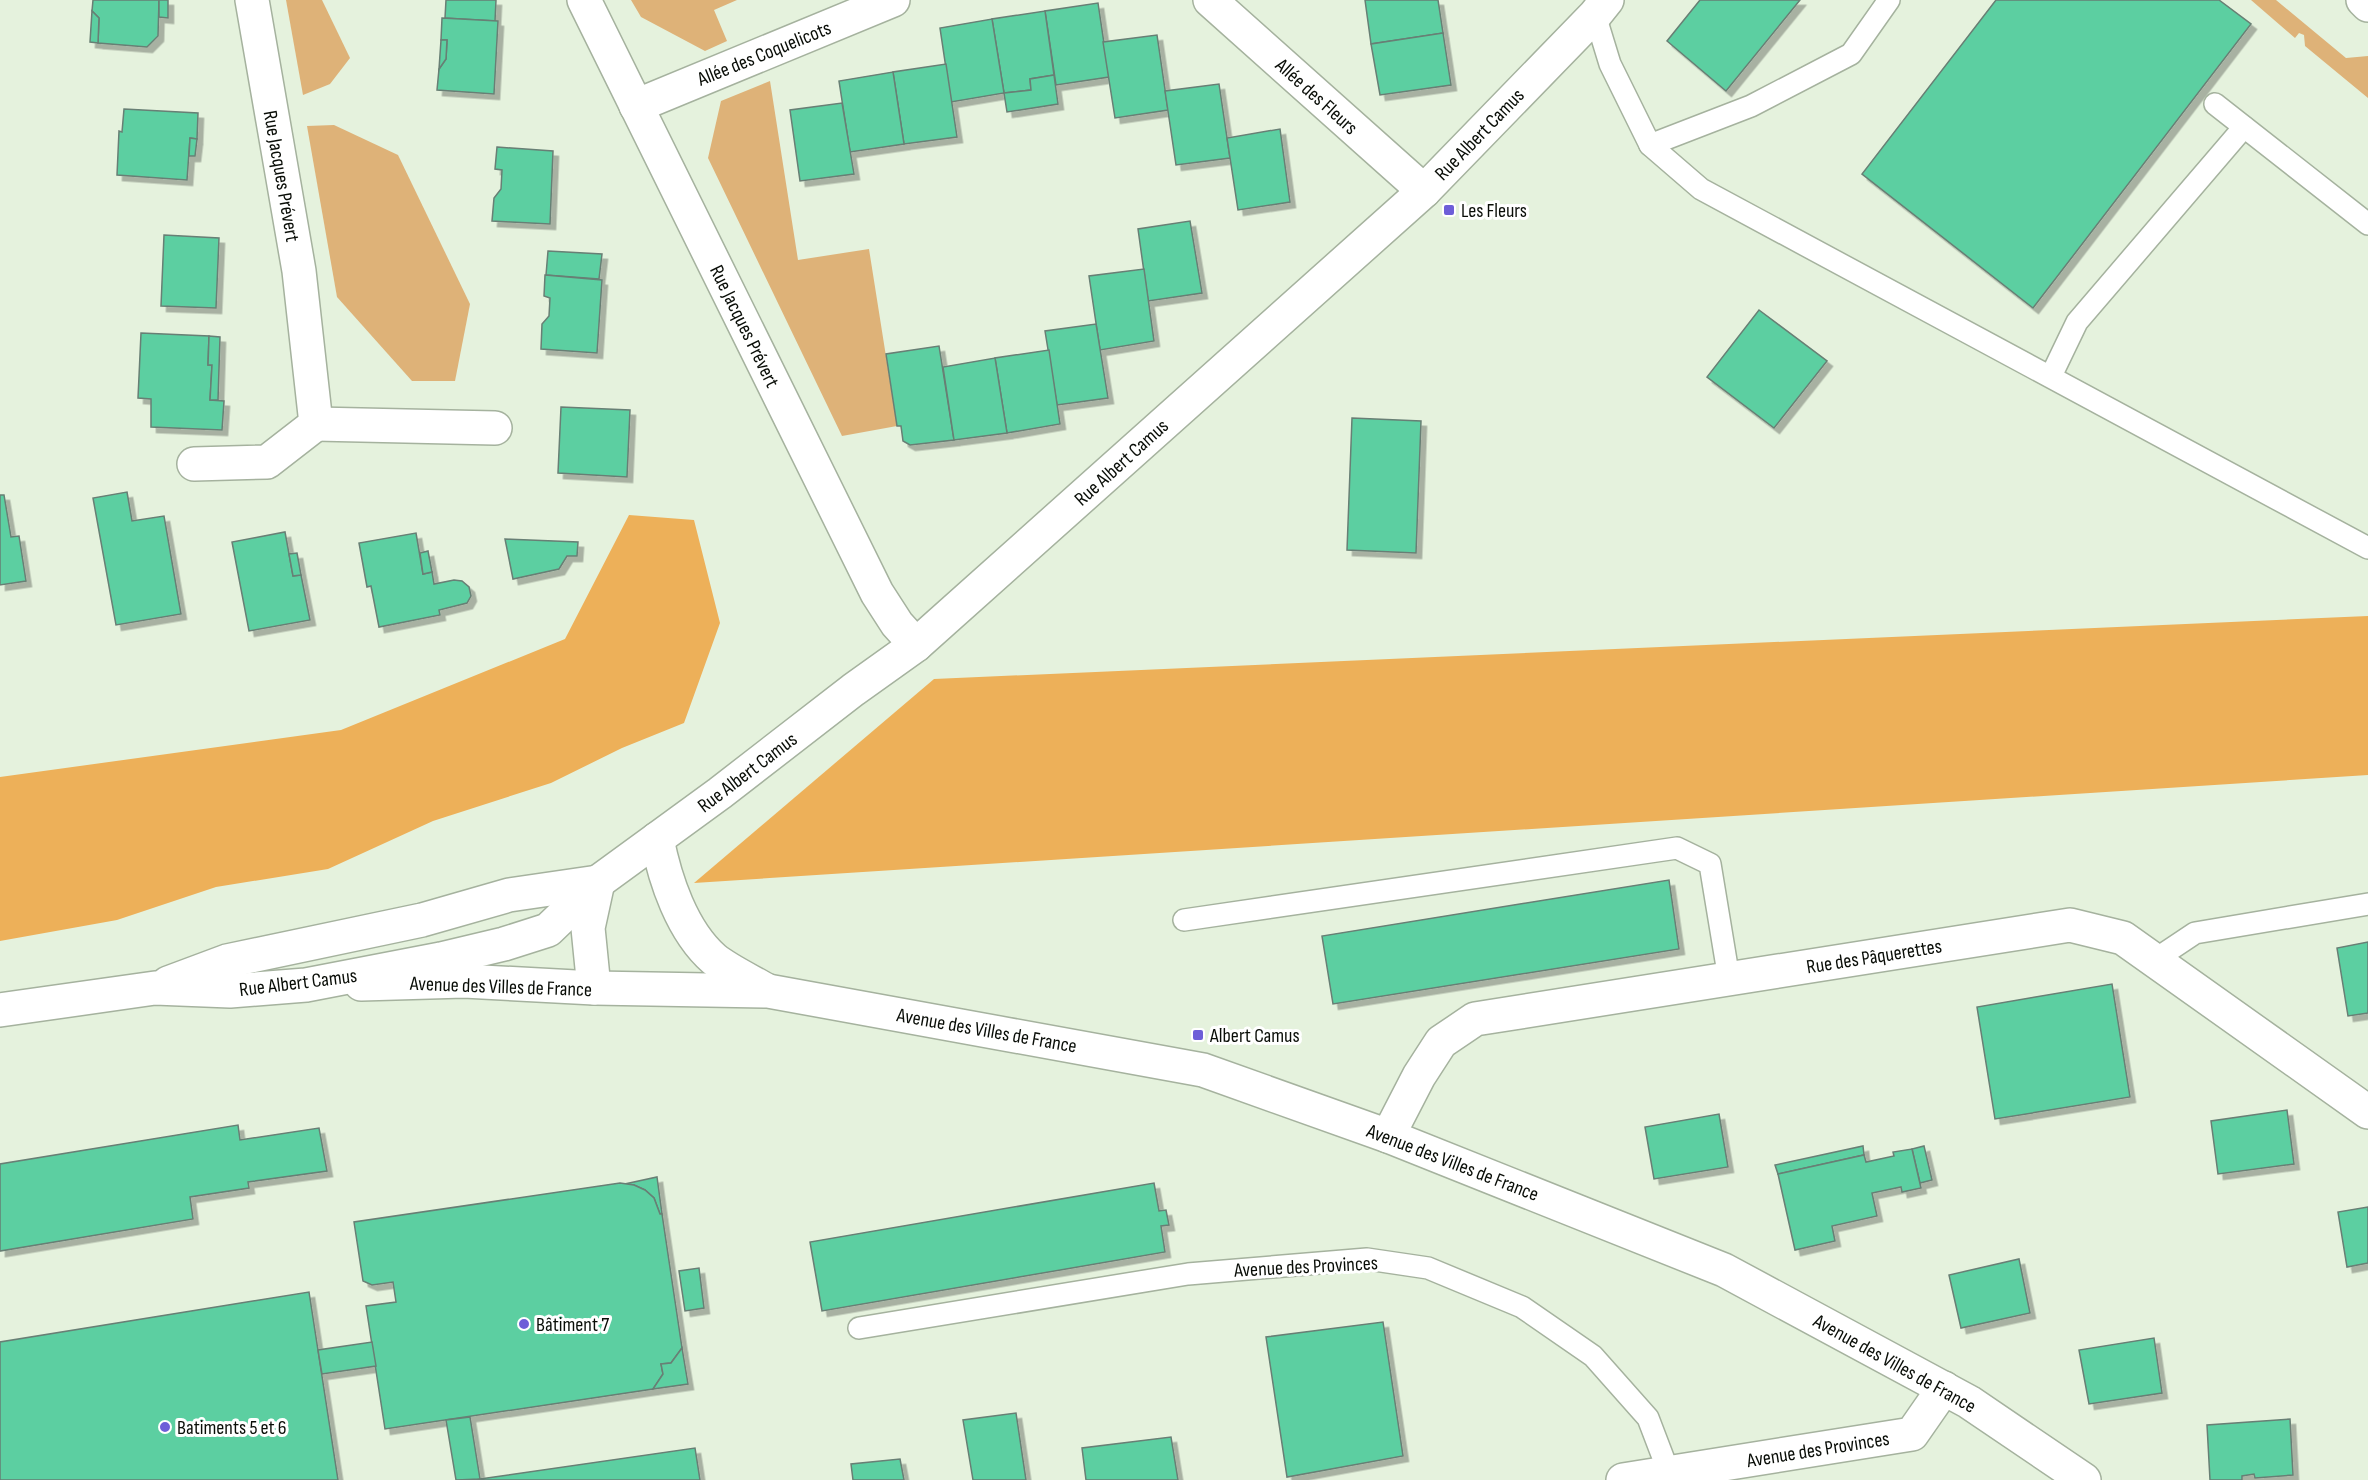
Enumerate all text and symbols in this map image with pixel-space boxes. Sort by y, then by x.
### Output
street label: Allée des Coquelicots [693,16,835,92]
street label: Allée des Fleurs [1269,53,1362,140]
street label: Rue Albert Camus [1430,84,1529,186]
street label: Rue Jacques Prévert [258,109,304,244]
place label: Les Fleurs [1461,199,1527,223]
marker: Les Fleurs [1442,203,1456,217]
street label: Rue Jacques Prévert [704,261,784,392]
street label: Rue Albert Camus [1070,414,1174,511]
street label: Rue Albert Camus [693,728,802,818]
street label: Rue des Pâquerettes [1805,934,1944,980]
street label: Rue Albert Camus [238,964,358,1002]
street label: Avenue des Villes de France [409,972,592,1002]
street label: Avenue des Villes de France [894,1003,1079,1059]
place label: Albert Camus [1209,1024,1300,1048]
marker: Albert Camus [1191,1028,1205,1042]
street label: Avenue des Villes de France [1362,1119,1542,1207]
street label: Avenue des Provinces [1233,1251,1379,1283]
street label: Avenue des Villes de France [1808,1309,1980,1419]
place label: Bâtiment 7 [536,1313,609,1337]
marker: Bâtiment 7 [517,1317,531,1331]
place label: Batiments 5 et 6 [177,1416,287,1440]
marker: Batiments 5 et 6 [158,1420,172,1434]
street label: Avenue des Provinces [1744,1427,1891,1473]

